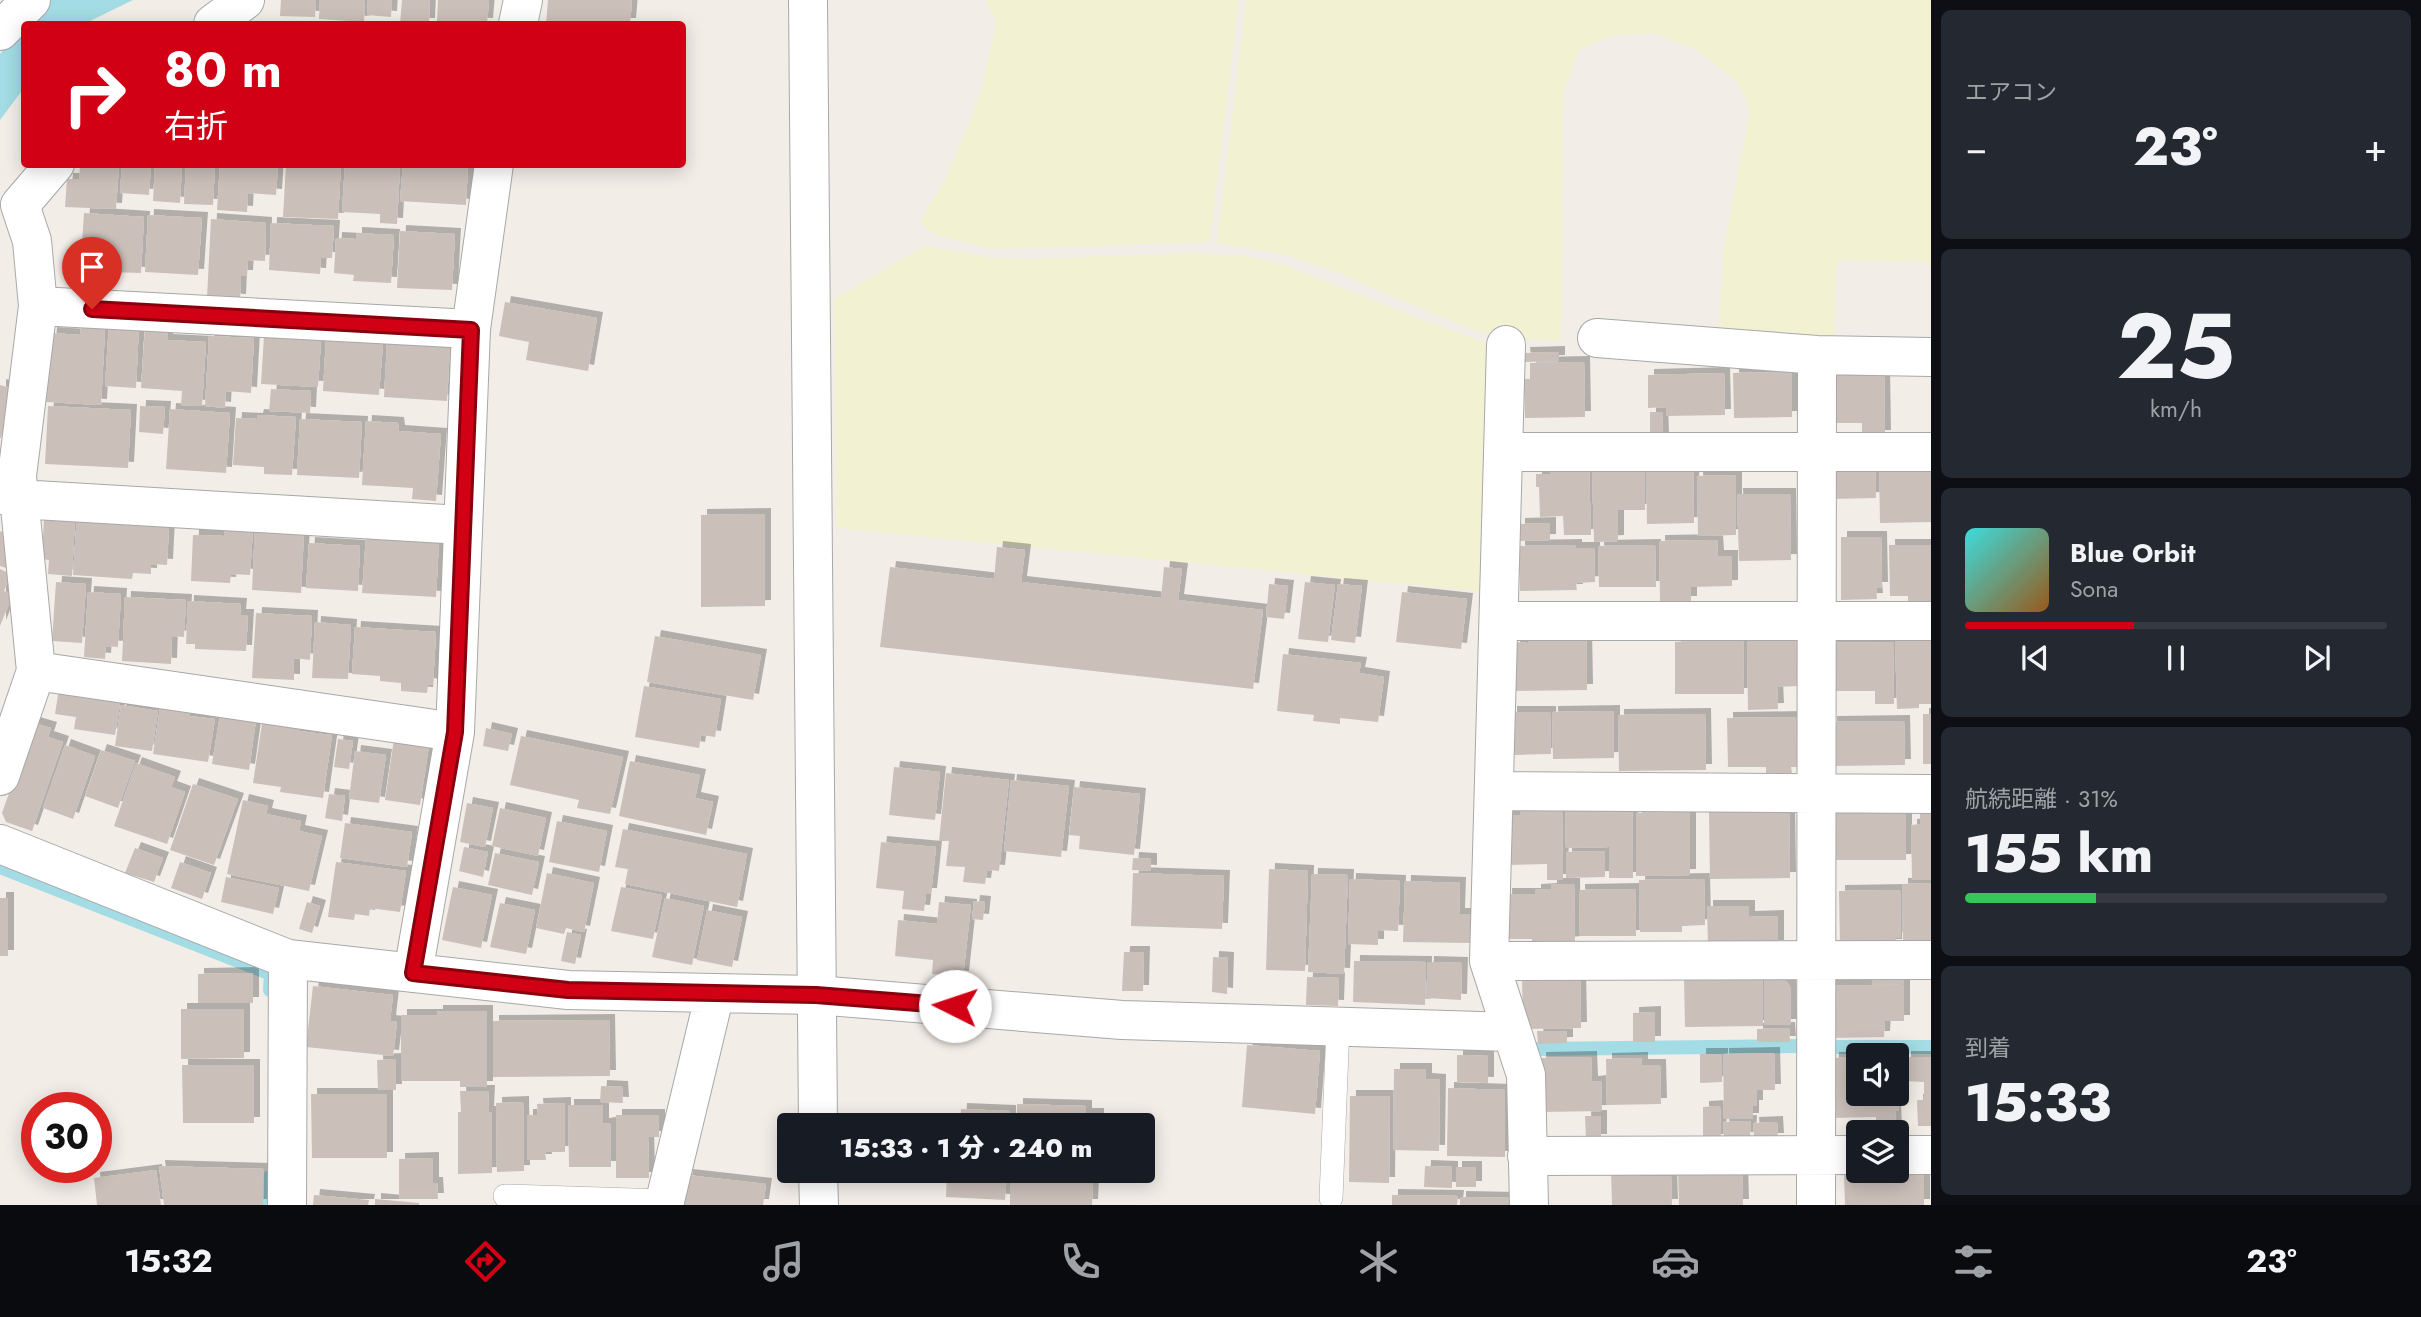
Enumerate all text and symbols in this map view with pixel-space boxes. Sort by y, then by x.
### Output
text: 80 m [164,35,282,105]
icon: right [49,49,140,140]
text: エアコン [1965,75,2057,109]
text: 右折 [164,103,228,149]
text: 23° [2133,109,2218,185]
text: − [1965,120,1987,175]
text: + [2364,120,2387,175]
pin [62,237,122,309]
icon: arrive [73,248,111,286]
text: 25 [2117,281,2235,412]
text: km/h [2150,392,2202,426]
text: Blue Orbit [2070,534,2195,572]
text: Sona [2070,572,2118,606]
icon: previous [2016,639,2054,677]
icon: pause [2157,639,2195,677]
icon: next [2298,639,2336,677]
text: 航続距離 · 31% [1965,782,2118,816]
text: 155 km [1965,816,2153,892]
position arrow [918,969,992,1043]
text: 到着 [1965,1031,2011,1065]
map controls [1846,1043,1909,1183]
button: sound [1846,1043,1909,1106]
text: 15:33 [1965,1065,2111,1141]
speed limit sign: 30 [21,1092,112,1183]
button: layers [1846,1120,1909,1183]
text: 15:33 · 1 分 · 240 m [840,1129,1092,1167]
icon: directions [461,1237,510,1286]
icon: music [759,1237,808,1286]
icon: phone [1056,1237,1105,1286]
icon: climate [1354,1237,1403,1286]
icon: car [1651,1237,1700,1286]
icon: filters [1949,1237,1998,1286]
text: 15:32 [124,1238,212,1284]
text: 23° [2246,1238,2297,1284]

